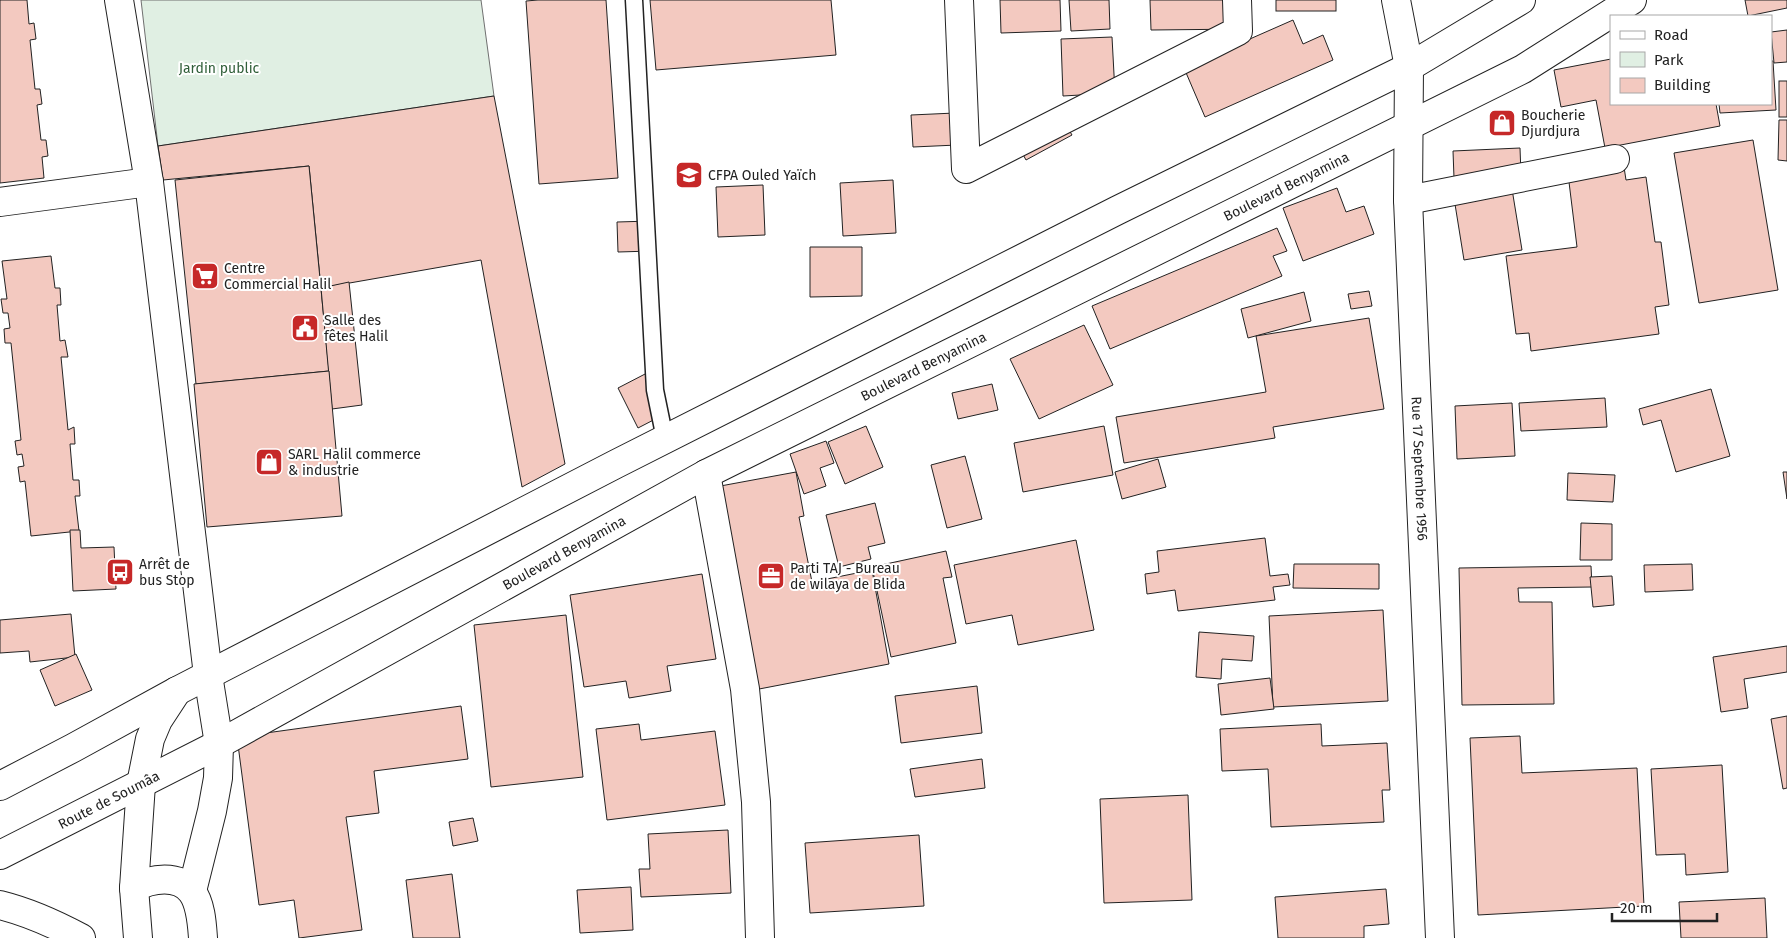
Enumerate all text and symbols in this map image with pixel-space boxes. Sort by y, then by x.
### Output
legend [1610,15,1772,105]
text: Road [1654,26,1689,44]
text: Park [1654,51,1684,69]
park label: Jardin public [179,60,260,77]
text: Building [1654,76,1710,94]
place label: Boucherie Djurdjura [1521,107,1585,140]
shop icon: Boucherie Djurdjura [1487,108,1517,138]
street label: Boulevard Benyamina [1221,148,1352,225]
school or university icon: CFPA Ouled Yaïch [674,160,704,190]
place label: CFPA Ouled Yaïch [708,167,816,184]
place label: Centre Commercial Halil [224,260,331,293]
supermarket icon: Centre Commercial Halil [190,261,220,291]
place label: Salle des fêtes Halil [324,312,388,345]
public building icon: Salle des fêtes Halil [290,313,320,343]
street label: Boulevard Benyamina [858,328,989,405]
street label: Rue 17 Septembre 1956 [1408,396,1431,541]
place label: SARL Halil commerce & industrie [288,446,421,479]
shop icon: SARL Halil commerce & industrie [254,447,284,477]
street label: Boulevard Benyamina [499,512,629,594]
place label: Arrêt de bus Stop [139,556,195,589]
bus stop icon: Arrêt de bus Stop [105,557,135,587]
place label: Parti TAJ - Bureau de wilaya de Blida [790,560,905,593]
office icon: Parti TAJ - Bureau de wilaya de Blida [756,561,786,591]
street label: Route de Soumâa [55,767,162,833]
scale bar [1612,890,1717,922]
text: 20 m [1620,899,1653,917]

